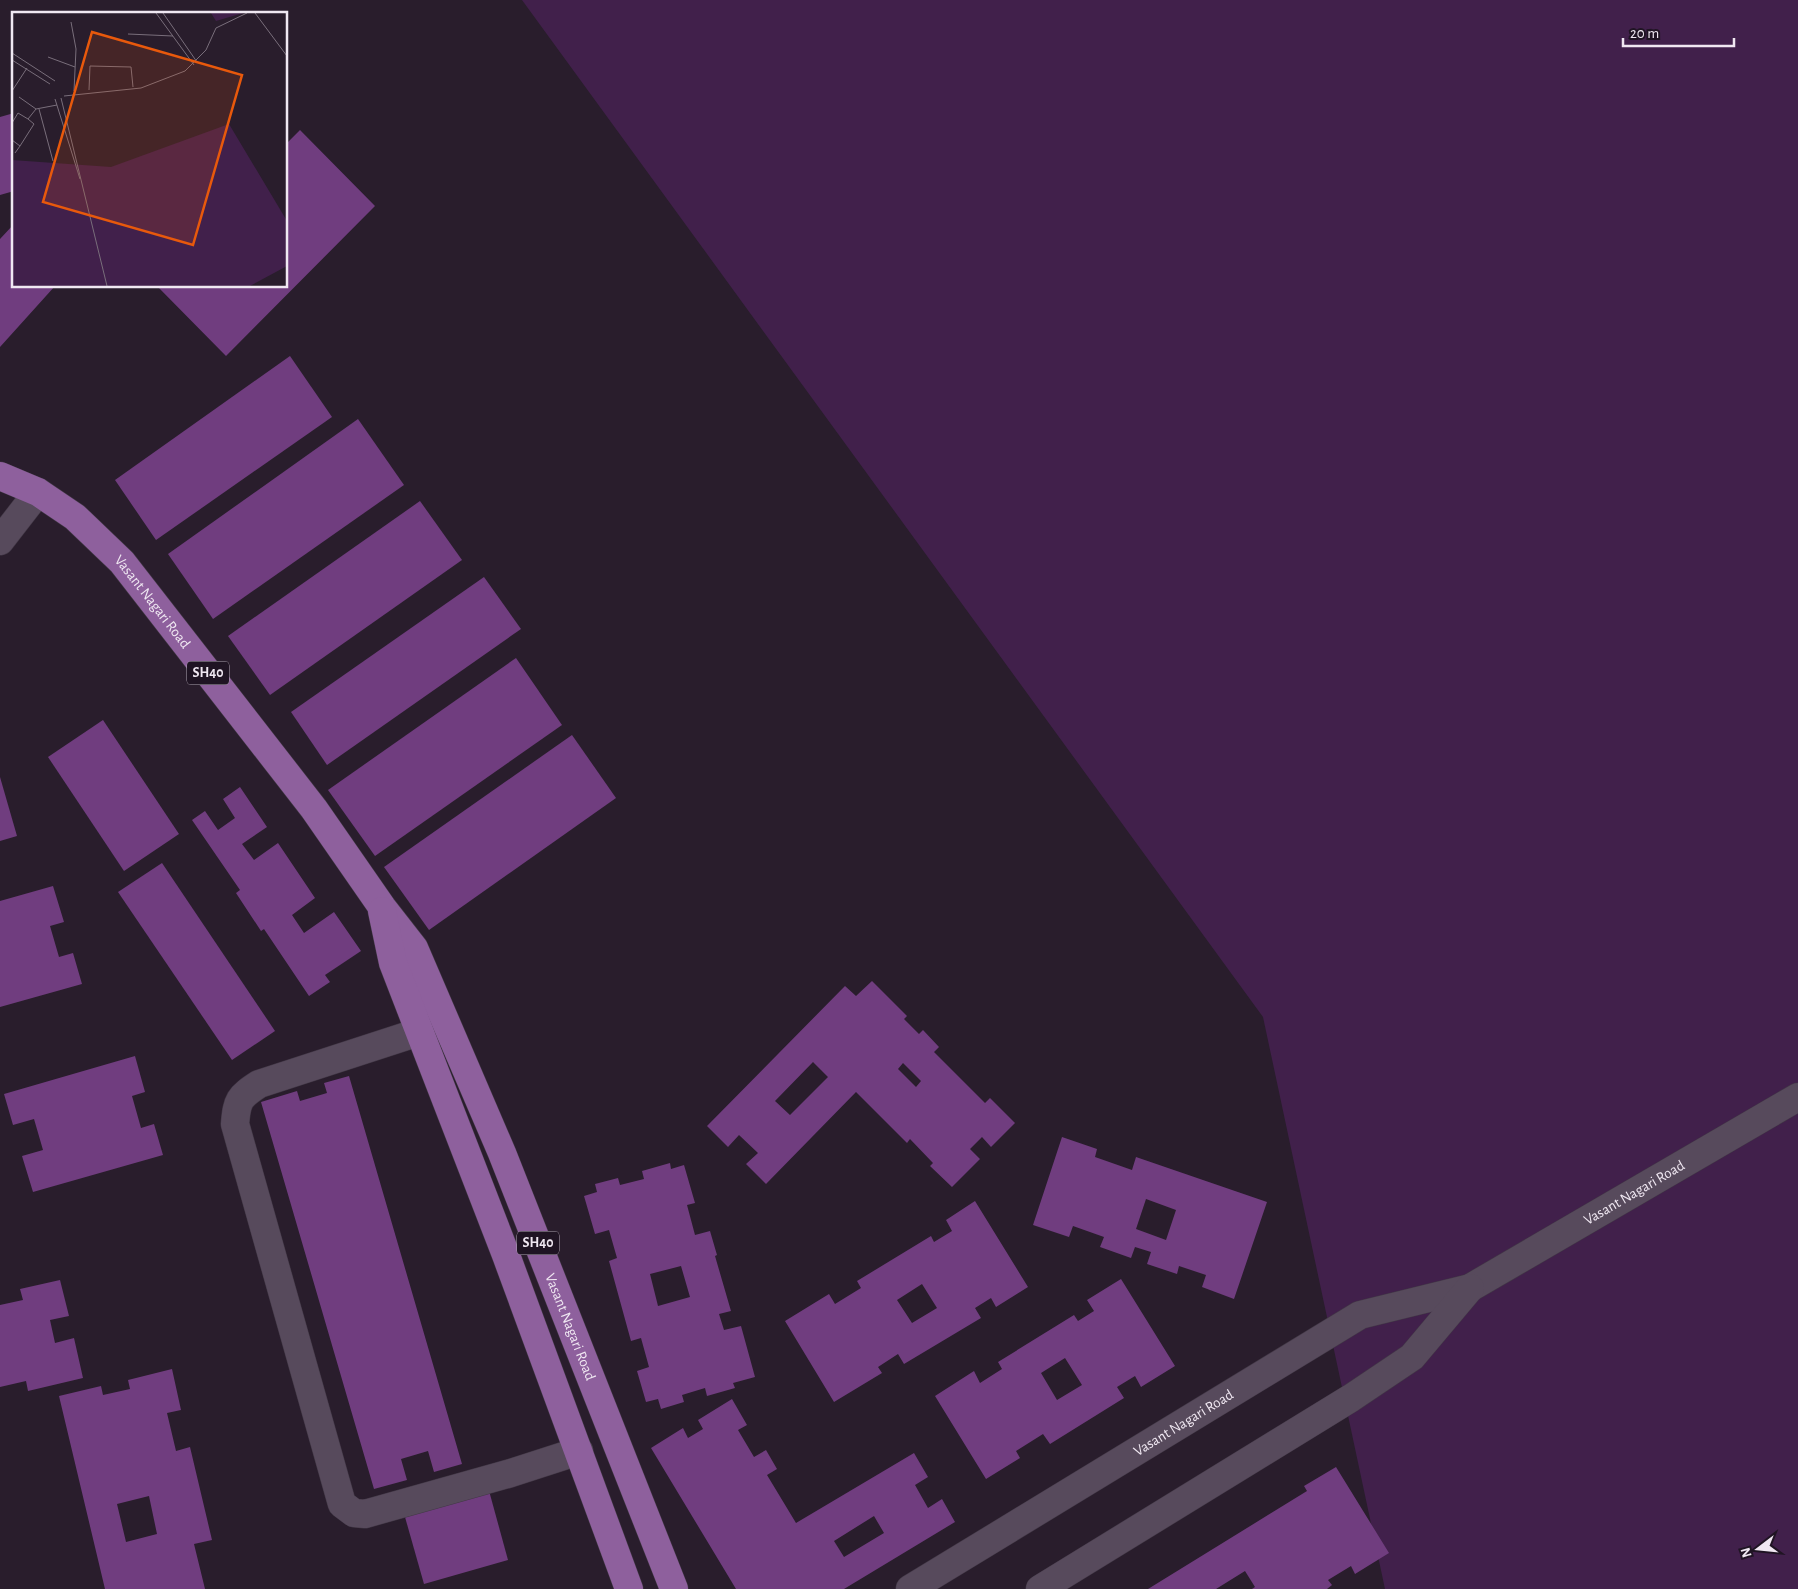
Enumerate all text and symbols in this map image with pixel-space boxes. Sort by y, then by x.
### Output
inset map [12,12,288,288]
scale bar [1623,15,1734,47]
text: 20 m [1630,26,1659,41]
street label: Vasant Nagari Road [112,552,194,651]
road number: SH40 [187,661,229,684]
street label: Vasant Nagari Road [1581,1157,1687,1228]
road number: SH40 [517,1232,559,1254]
street label: Vasant Nagari Road [543,1271,598,1383]
street label: Vasant Nagari Road [1131,1387,1236,1459]
north arrow [1733,1524,1783,1574]
text: N [1738,1546,1755,1559]

